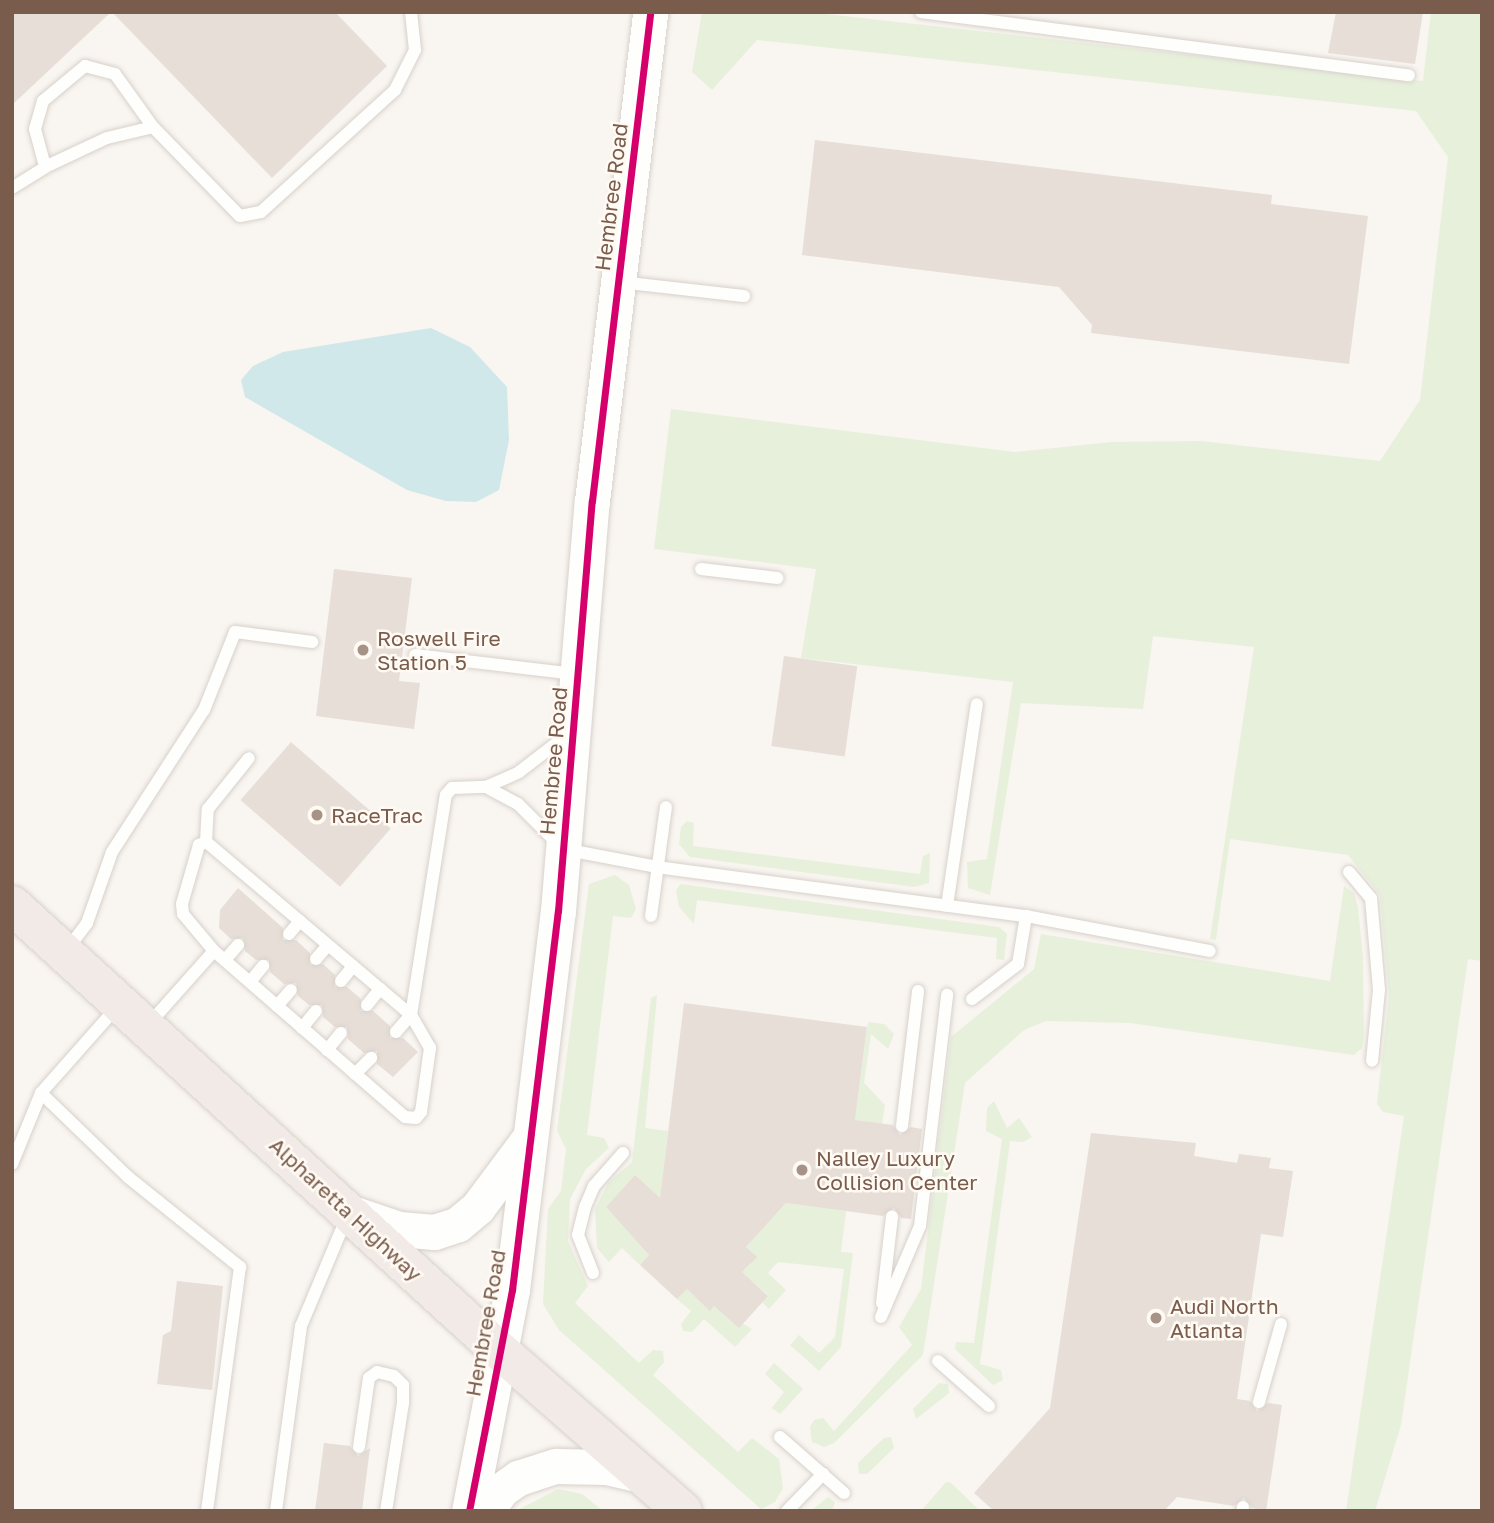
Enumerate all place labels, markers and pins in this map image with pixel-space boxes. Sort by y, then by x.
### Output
place label: Roswell Fire Station 5 [377,625,501,675]
marker: Roswell Fire Station 5 [355,642,371,658]
place label: RaceTrac [331,802,423,828]
marker: RaceTrac [309,807,325,823]
place label: Nalley Luxury Collision Center [816,1145,977,1195]
marker: Nalley Luxury Collision Center [794,1162,810,1178]
place label: Audi North Atlanta [1170,1293,1279,1343]
marker: Audi North Atlanta [1148,1310,1164,1326]

